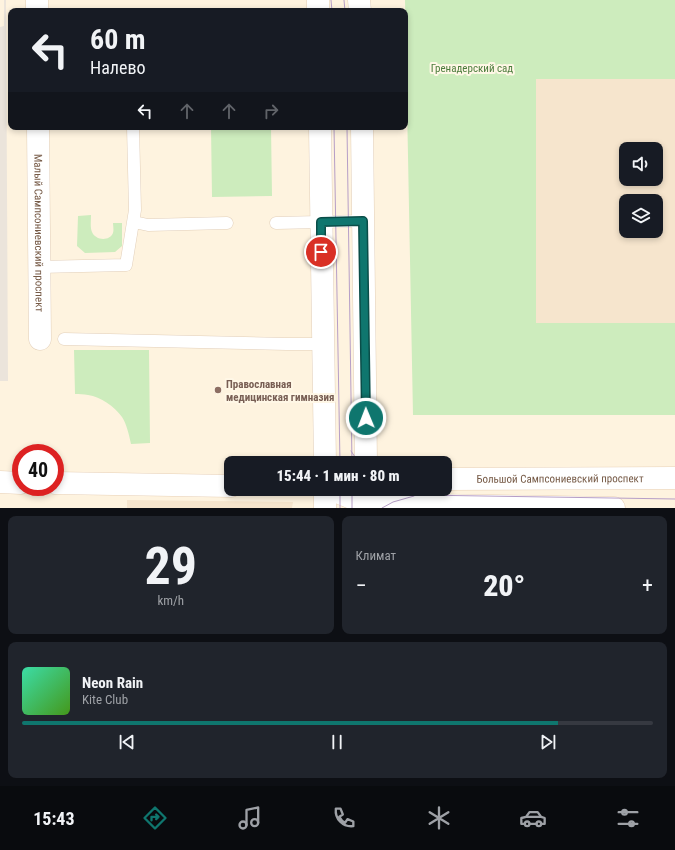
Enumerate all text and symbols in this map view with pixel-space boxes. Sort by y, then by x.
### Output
text: 60 m [90,23,146,56]
icon: left [24,24,76,76]
text: Налево [90,57,146,78]
park label: Гренадерский сад [431,62,513,75]
icon: left [134,100,156,122]
icon: ahead [176,100,198,122]
icon: ahead [218,100,240,122]
icon: right [260,100,282,122]
map controls [619,142,663,238]
button: sound [619,142,663,186]
street label: Малый Сампсониевский проспект [31,154,46,312]
button: layers [619,194,663,238]
pin [304,235,338,269]
icon: arrive [310,241,332,263]
place label: Православная медицинская гимназия [226,378,334,404]
marker: Православная медицинская гимназия [213,385,223,395]
position arrow [345,397,387,439]
speed limit sign: 40 [12,444,64,496]
text: 15:44 · 1 мин · 80 m [276,467,400,485]
street label: Большой Сампсониевский проспект [476,472,644,486]
text: 29 [144,536,197,597]
text: Климат [356,548,396,563]
text: 20° [483,568,525,603]
text: − [356,573,367,598]
text: + [642,573,653,598]
text: km/h [157,593,184,608]
text: Neon Rain [82,674,143,692]
text: Kite Club [82,692,128,707]
icon: previous [116,731,138,753]
icon: pause [326,731,348,753]
icon: next [537,731,559,753]
icon: directions [141,804,169,832]
icon: music [236,804,264,832]
icon: phone [330,804,358,832]
icon: climate [425,804,453,832]
icon: car [519,804,547,832]
icon: filters [614,804,642,832]
text: 15:43 [33,808,75,829]

